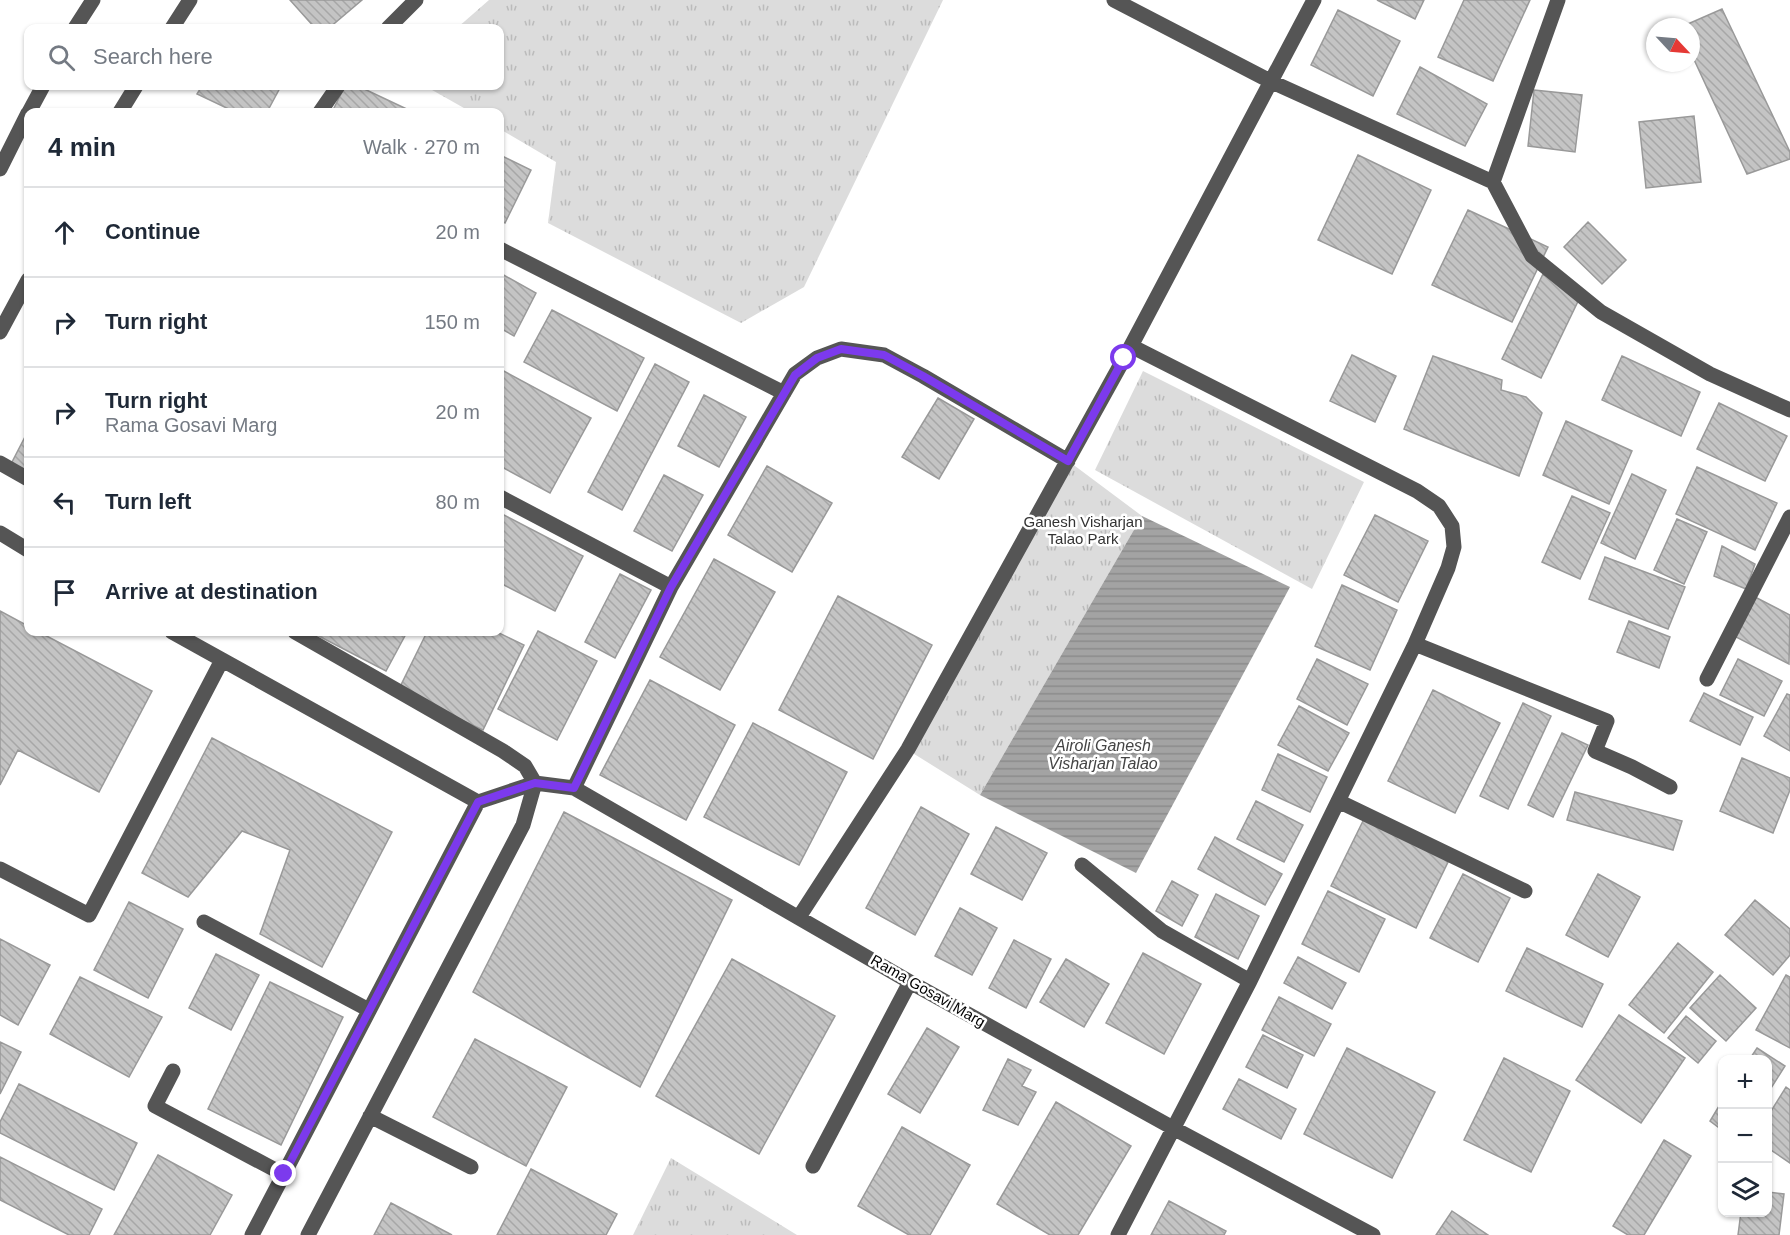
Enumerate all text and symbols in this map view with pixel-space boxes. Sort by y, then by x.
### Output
north arrow [1646,18,1700,72]
search box [24,24,504,90]
icon: search [45,41,78,74]
text: Search here [93,44,213,69]
text: 4 min [48,132,116,162]
text: Walk · 270 m [363,136,480,158]
icon: ahead [48,216,81,249]
text: Continue [105,219,200,244]
text: 20 m [436,221,480,243]
icon: right [48,306,81,339]
text: Turn right [105,309,207,334]
text: 150 m [424,311,480,333]
route start [1110,344,1136,370]
text: Turn right [105,388,207,413]
icon: right [48,396,81,429]
text: 20 m [436,401,480,423]
text: Rama Gosavi Marg [105,414,277,436]
icon: left [48,486,81,519]
text: Turn left [105,489,191,514]
text: 80 m [436,491,480,513]
park label: Ganesh Visharjan Talao Park [1024,513,1142,547]
icon: arrive [48,576,81,609]
text: Arrive at destination [105,579,318,604]
water label: Airoli Ganesh Visharjan Talao [1048,737,1158,772]
street label: Rama Gosavi Marg [868,951,988,1030]
map controls [1718,1055,1772,1217]
button: + [1718,1055,1772,1109]
button: − [1718,1109,1772,1163]
route end [270,1160,296,1186]
button: layers [1718,1163,1772,1217]

